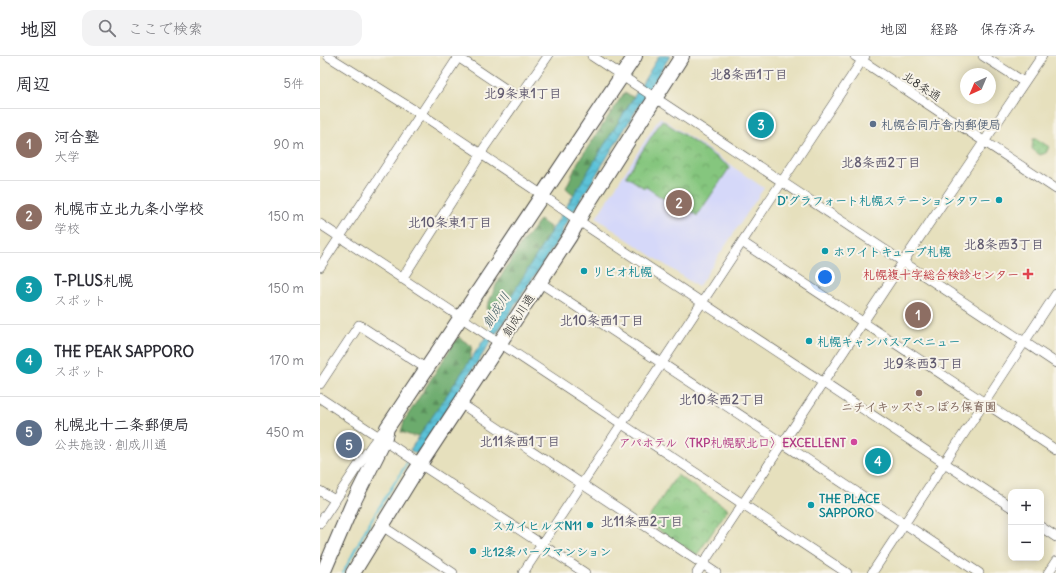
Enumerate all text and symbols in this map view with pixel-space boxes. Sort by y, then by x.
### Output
search box [82,10,362,46]
text: 地図 [20,17,58,41]
icon: search [96,17,118,39]
text: ここで検索 [128,19,203,38]
text: 地図 [880,20,908,38]
text: 経路 [930,20,958,38]
text: 保存済み [980,20,1036,38]
district label: 北8条西1丁目 [710,66,788,83]
street label: 北8条通 [900,68,944,104]
north arrow [960,68,996,104]
text: 周辺 [16,73,50,95]
text: 5件 [284,75,304,92]
district label: 北9条東1丁目 [484,85,562,102]
pin: 3 [748,110,774,140]
place label: 札幌合同庁舎内郵便局 [881,117,1001,132]
marker: 札幌合同庁舎内郵便局 [868,119,878,129]
text: 河合塾 [54,127,99,146]
text: 1 [26,136,32,153]
text: 90 m [273,136,304,153]
text: 大学 [54,148,80,165]
district label: 北8条西2丁目 [841,154,921,171]
pin: 2 [666,188,692,218]
place label: D'グラフォート札幌ステーションタワー [777,193,991,208]
marker: D'グラフォート札幌ステーションタワー [994,195,1004,205]
text: 札幌市立北九条小学校 [54,199,204,218]
text: 2 [25,208,33,225]
text: 150 m [268,208,304,225]
district label: 北10条東1丁目 [408,214,492,231]
text: 学校 [54,220,80,237]
district label: 北8条西3丁目 [964,236,1044,253]
place label: ホワイトキューブ札幌 [833,244,951,259]
marker: ホワイトキューブ札幌 [820,246,830,256]
place label: リビオ札幌 [592,264,652,279]
marker: リビオ札幌 [579,266,589,276]
your location [815,267,835,287]
place label: 札幌複十字総合検診センター [863,267,1019,282]
marker: 札幌複十字総合検診センター [1022,268,1034,280]
text: T-PLUS札幌 [54,271,133,290]
text: 3 [25,280,33,297]
text: 150 m [268,280,304,297]
water label: 創成川 [478,289,514,331]
street label: 創成川通 [499,291,537,339]
text: スポット [54,292,106,309]
pin: 1 [905,300,931,330]
district label: 北10条西1丁目 [560,312,644,329]
place label: 札幌キャンパスアベニュー [817,334,960,349]
marker: 札幌キャンパスアベニュー [804,336,814,346]
text: THE PEAK SAPPORO [54,342,194,361]
text: 4 [25,352,33,369]
text: 170 m [269,352,304,369]
district label: 北9条西3丁目 [883,355,963,372]
text: スポット [54,363,106,380]
marker: ニチイキッズさっぽろ保育園 [914,388,924,398]
district label: 北10条西2丁目 [679,391,765,408]
place label: ニチイキッズさっぽろ保育園 [841,399,997,414]
text: 札幌北十二条郵便局 [54,415,189,434]
text: 5 [25,424,33,441]
text: 450 m [266,424,304,441]
pin: 5 [336,430,362,460]
district label: 北11条西1丁目 [480,433,560,450]
place label: アパホテル〈TKP札幌駅北口〉EXCELLENT [619,435,847,450]
text: 公共施設 · 創成川通 [54,436,167,453]
marker: アパホテル〈TKP札幌駅北口〉EXCELLENT [849,437,859,447]
pin: 4 [865,446,891,476]
map controls [1008,489,1044,561]
button: + [1008,489,1044,525]
place label: THE PLACE SAPPORO [819,491,880,520]
marker: THE PLACE SAPPORO [806,500,816,510]
district label: 北11条西2丁目 [601,513,683,530]
place label: スカイヒルズN11 [492,518,582,533]
marker: スカイヒルズN11 [585,520,595,530]
button: − [1008,525,1044,561]
place label: 北12条パークマンション [481,544,611,559]
marker: 北12条パークマンション [468,546,478,556]

